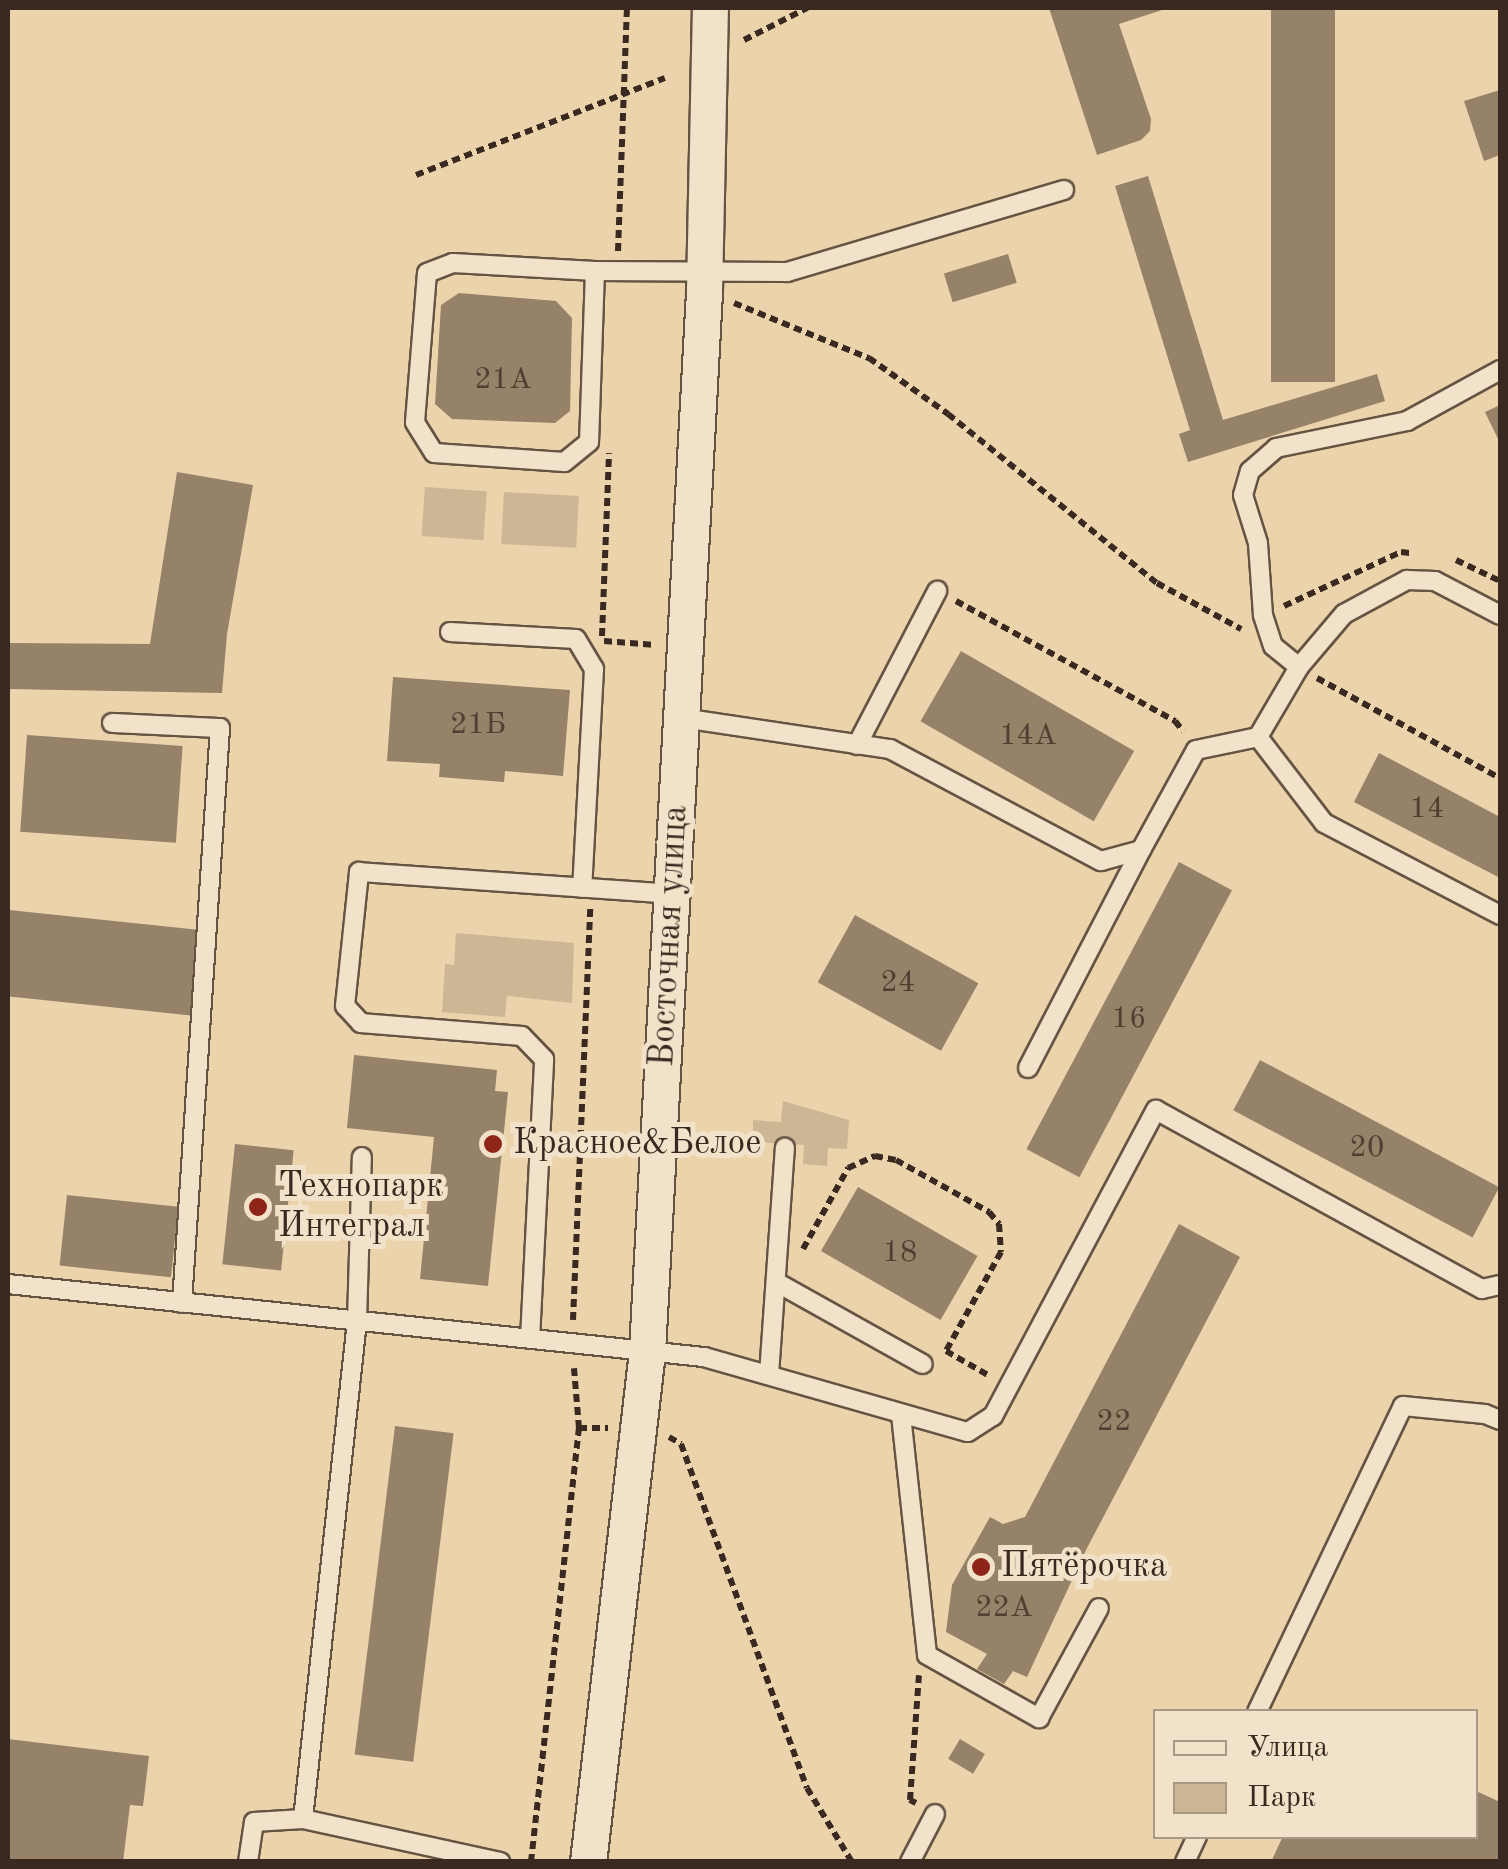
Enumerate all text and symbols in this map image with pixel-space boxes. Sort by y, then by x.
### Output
house number: 21А [474,362,532,398]
house number: 21Б [450,707,506,743]
house number: 14А [999,718,1057,754]
house number: 14 [1410,791,1444,827]
street label: Восточная улица [642,804,698,1068]
house number: 24 [881,965,915,1001]
house number: 16 [1112,1001,1146,1037]
place label: Красное&Белое [513,1123,761,1165]
house number: 20 [1350,1130,1384,1166]
marker: Красное&Белое [482,1133,504,1155]
place label: Технопарк Интеграл [278,1166,444,1248]
marker: Технопарк Интеграл [247,1196,269,1218]
house number: 18 [883,1235,917,1271]
house number: 22 [1097,1404,1131,1440]
place label: Пятёрочка [1001,1546,1167,1588]
marker: Пятёрочка [970,1556,992,1578]
house number: 22А [975,1590,1033,1626]
legend [1153,1709,1478,1839]
text: Улица [1247,1733,1328,1763]
text: Парк [1247,1783,1316,1813]

